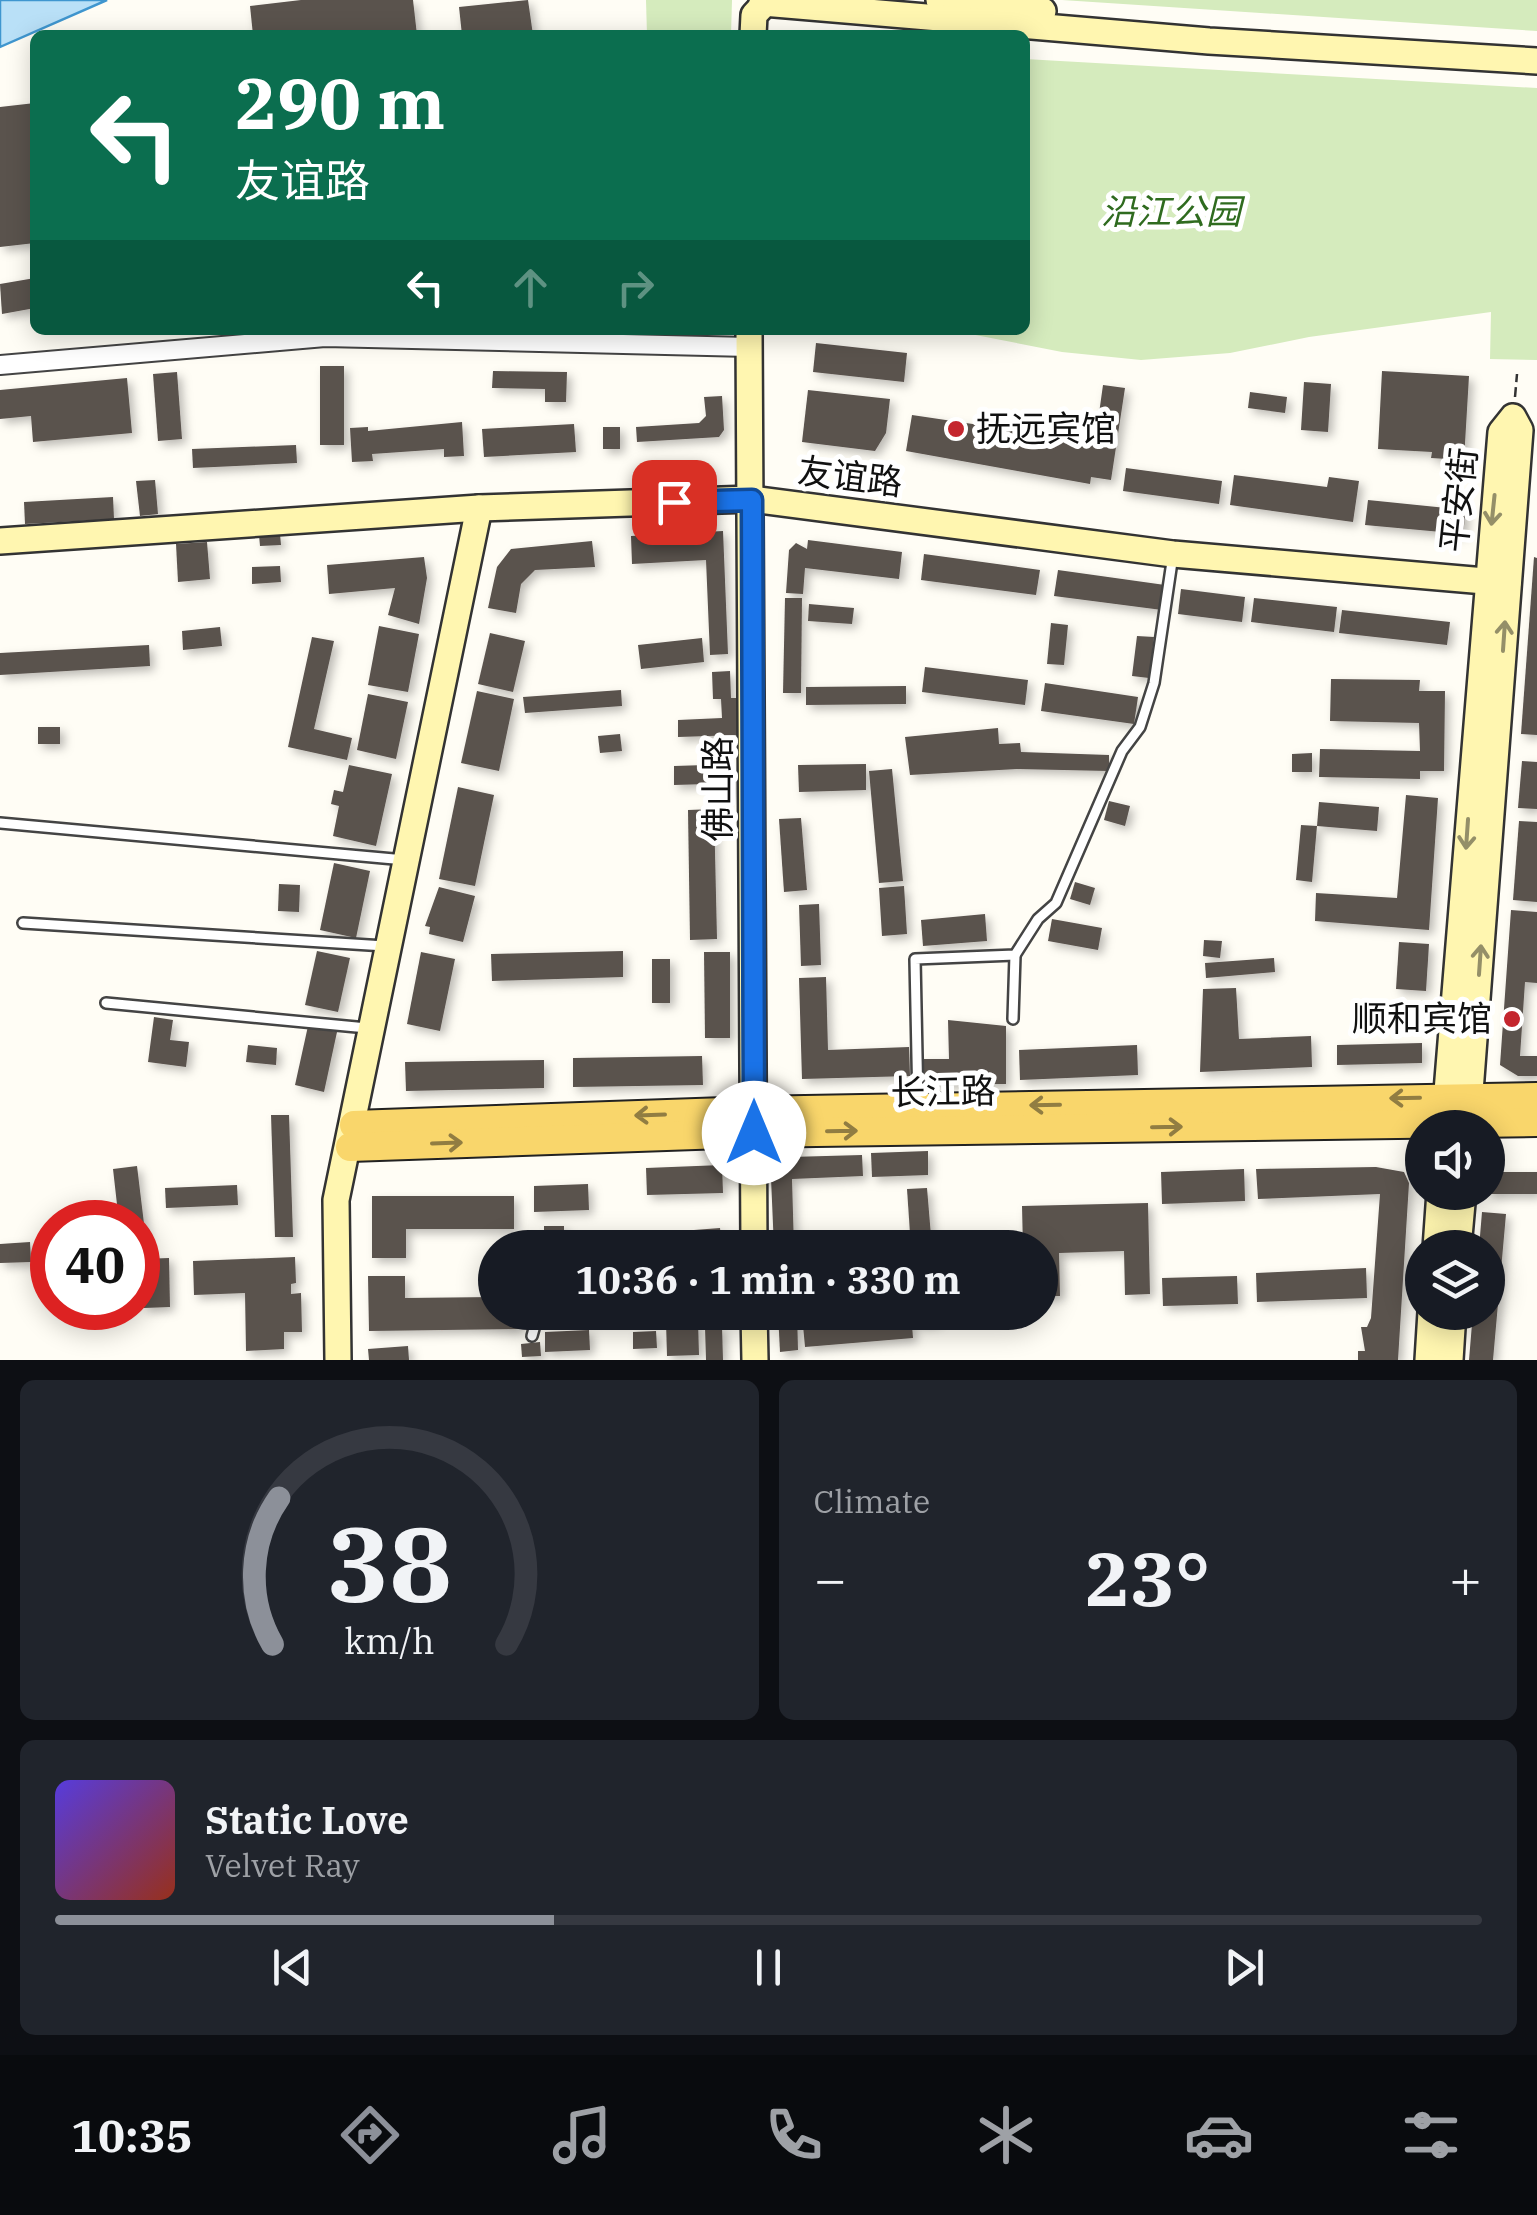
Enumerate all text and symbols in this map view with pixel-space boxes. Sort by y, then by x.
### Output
text: 290 m [235,57,445,148]
icon: left [70,70,200,200]
text: 友谊路 [235,151,370,209]
park label: 沿江公园 [1101,188,1246,234]
icon: left [398,260,453,315]
icon: ahead [503,260,558,315]
icon: right [608,260,663,315]
place label: 抚远宾馆 [976,405,1116,451]
marker: 抚远宾馆 [945,418,967,440]
street label: 平安街 [1430,445,1486,555]
street label: 友谊路 [795,447,905,505]
pin [632,460,717,545]
icon: arrive [647,475,702,530]
one-way arrow [1484,493,1503,525]
one-way arrow [1495,621,1514,653]
street label: 佛山路 [694,736,740,842]
one-way arrow [1457,817,1476,849]
one-way arrow [1471,945,1490,977]
place label: 顺和宾馆 [1352,995,1492,1041]
marker: 顺和宾馆 [1501,1008,1523,1030]
street label: 长江路 [890,1067,996,1115]
position arrow [702,1081,806,1185]
one-way arrow [1389,1089,1421,1108]
one-way arrow [1029,1096,1061,1115]
one-way arrow [634,1105,666,1124]
map controls [1405,1110,1505,1330]
button: sound [1405,1110,1505,1210]
one-way arrow [1151,1117,1183,1136]
one-way arrow [826,1122,858,1141]
one-way arrow [431,1134,463,1153]
speed limit sign: 40 [30,1200,160,1330]
button: layers [1405,1230,1505,1330]
text: 10:36 · 1 min · 330 m [575,1255,961,1304]
text: Climate [814,1480,930,1522]
text: 38 [327,1495,452,1631]
text: 23° [1085,1529,1210,1627]
text: − [814,1543,847,1614]
text: + [1449,1543,1482,1614]
text: km/h [344,1617,434,1664]
text: Static Love [205,1795,409,1844]
text: Velvet Ray [205,1844,360,1886]
icon: previous [265,1940,320,1995]
icon: pause [741,1940,796,1995]
icon: next [1217,1940,1272,1995]
icon: directions [335,2100,405,2170]
icon: music [547,2100,617,2170]
icon: phone [759,2100,829,2170]
icon: climate [971,2100,1041,2170]
icon: car [1184,2100,1254,2170]
icon: filters [1396,2100,1466,2170]
text: 10:35 [71,2106,193,2164]

